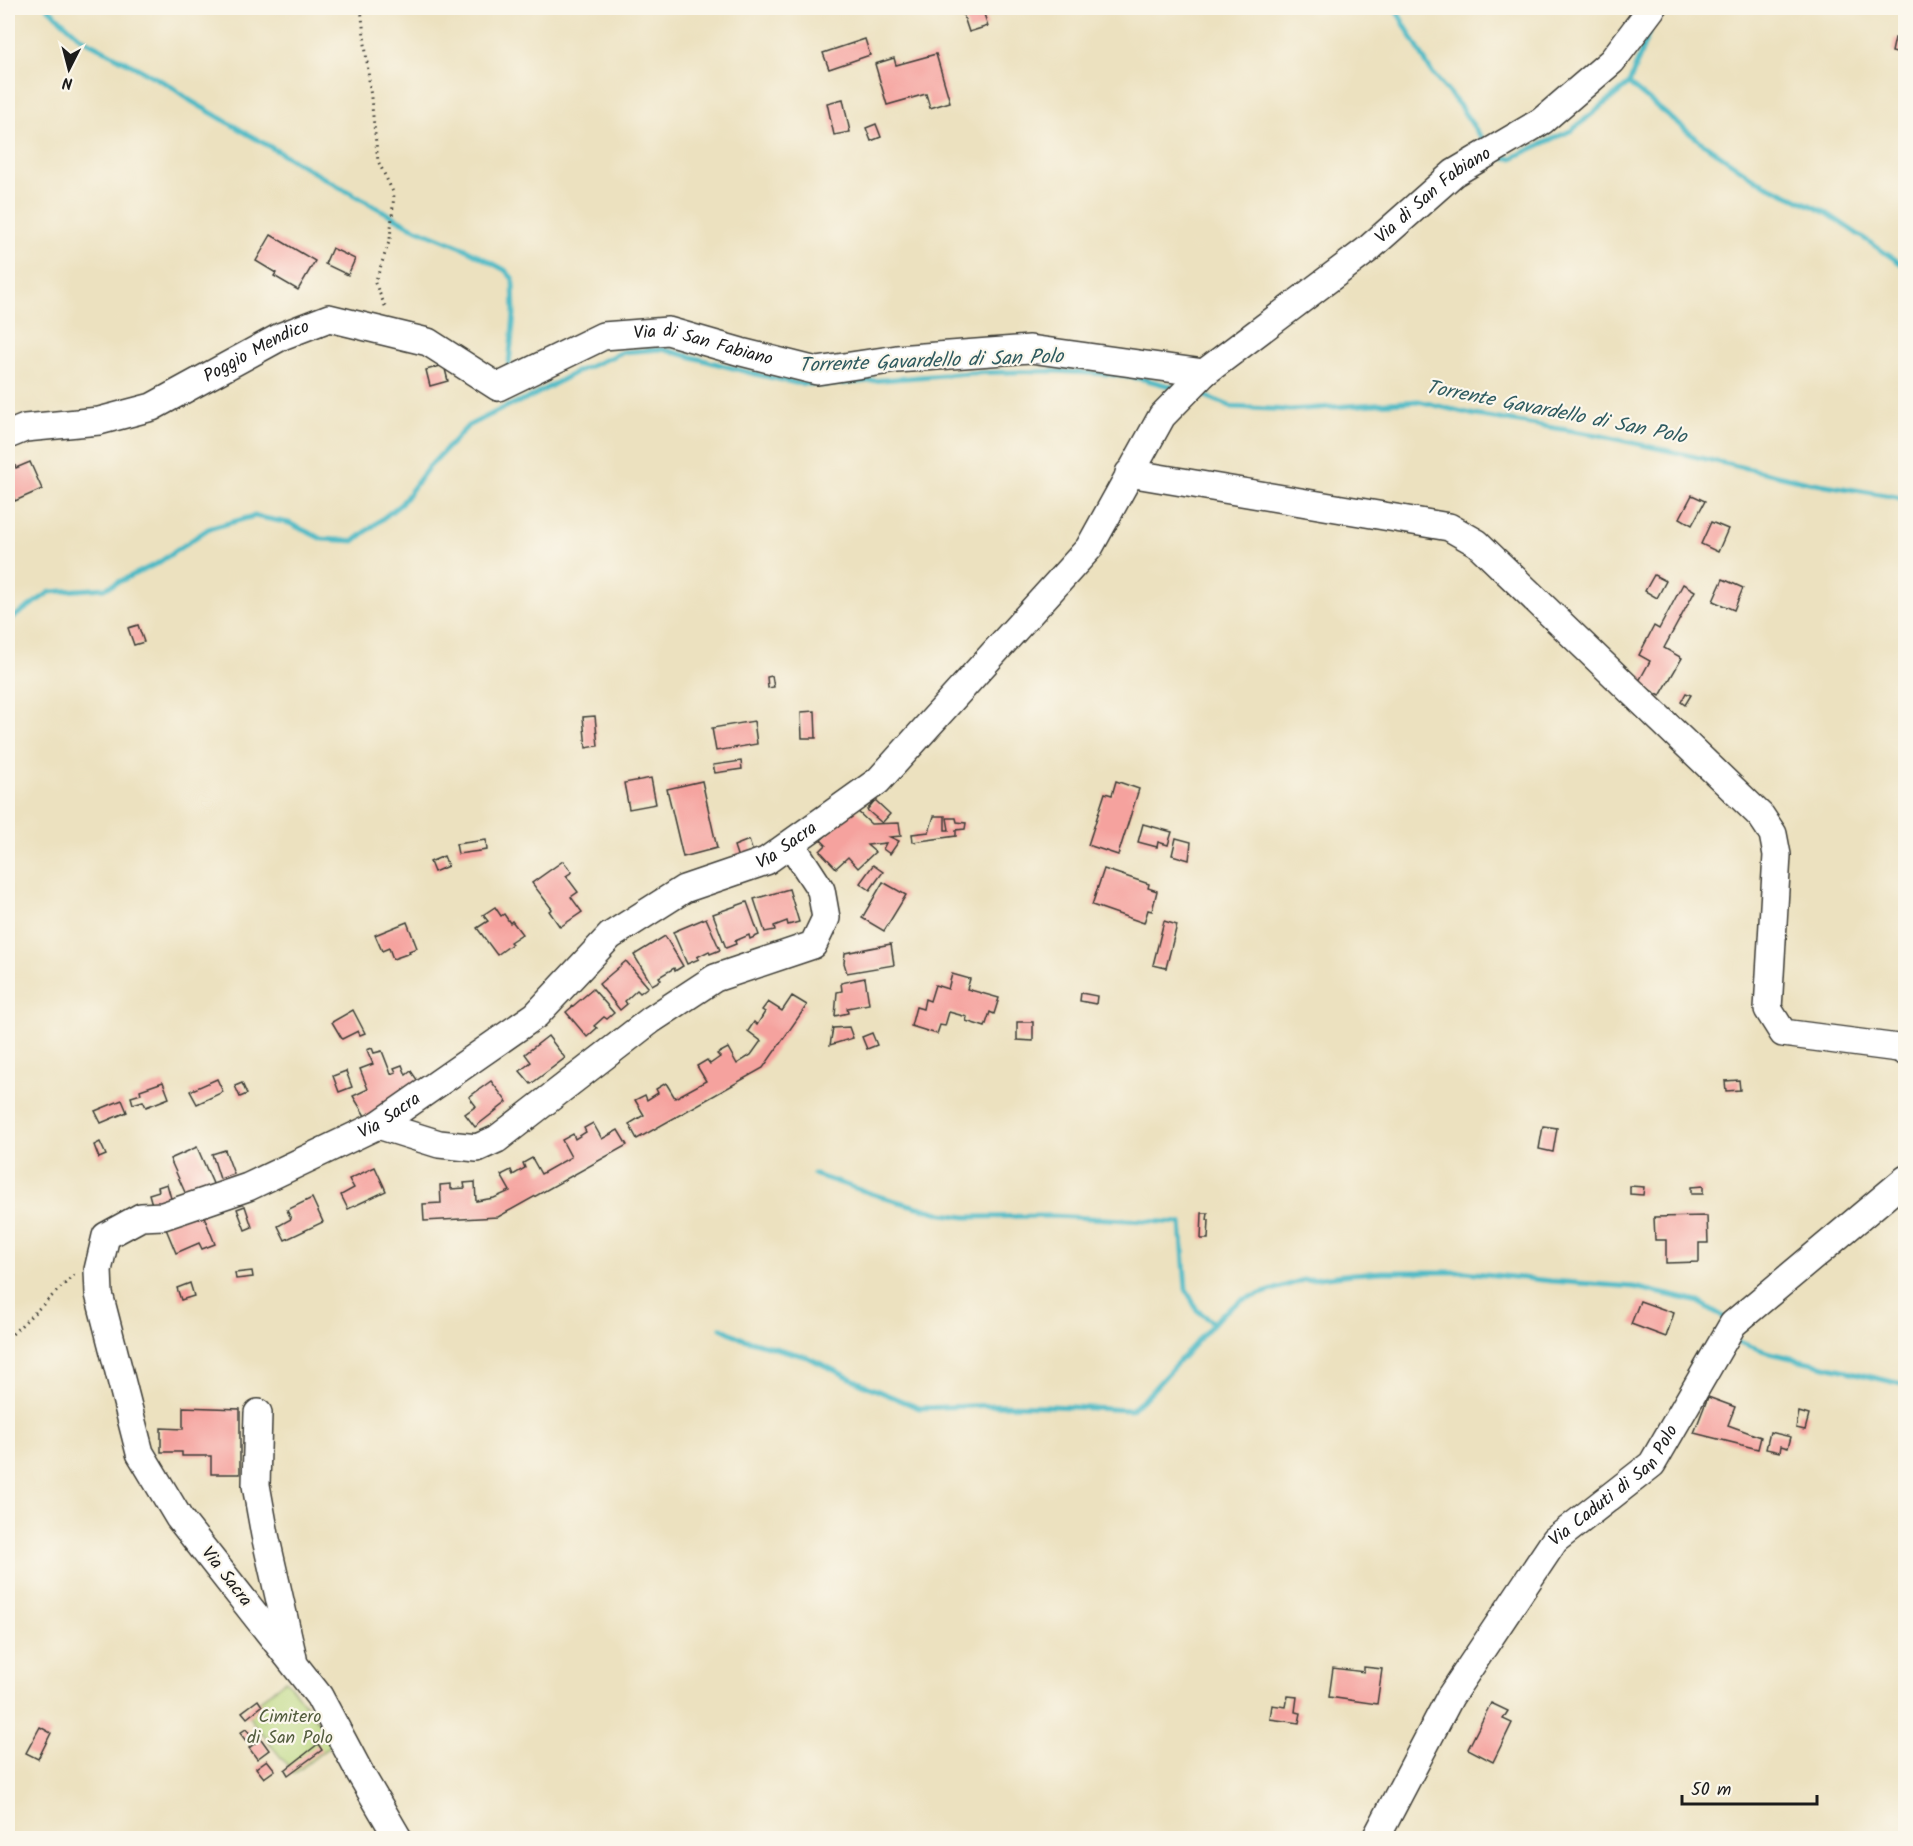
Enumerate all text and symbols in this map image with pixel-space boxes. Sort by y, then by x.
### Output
north arrow [39,39,99,99]
text: N [61,69,74,95]
street label: Via di San Fabiano [1368,139,1497,251]
street label: Poggio Mendico [198,312,314,391]
street label: Via di San Fabiano [633,316,776,374]
water label: Torrente Gavardello di San Polo [798,341,1066,383]
water label: Torrente Gavardello di San Polo [1423,372,1691,454]
street label: Via Sacra [752,814,823,878]
street label: Via Sacra [353,1085,427,1147]
street label: Via Caduti di San Polo [1543,1419,1686,1554]
street label: Via Sacra [193,1541,259,1613]
park label: Cimitero di San Polo [247,1703,333,1753]
scale bar [1682,1768,1817,1806]
text: 50 m [1691,1776,1731,1805]

